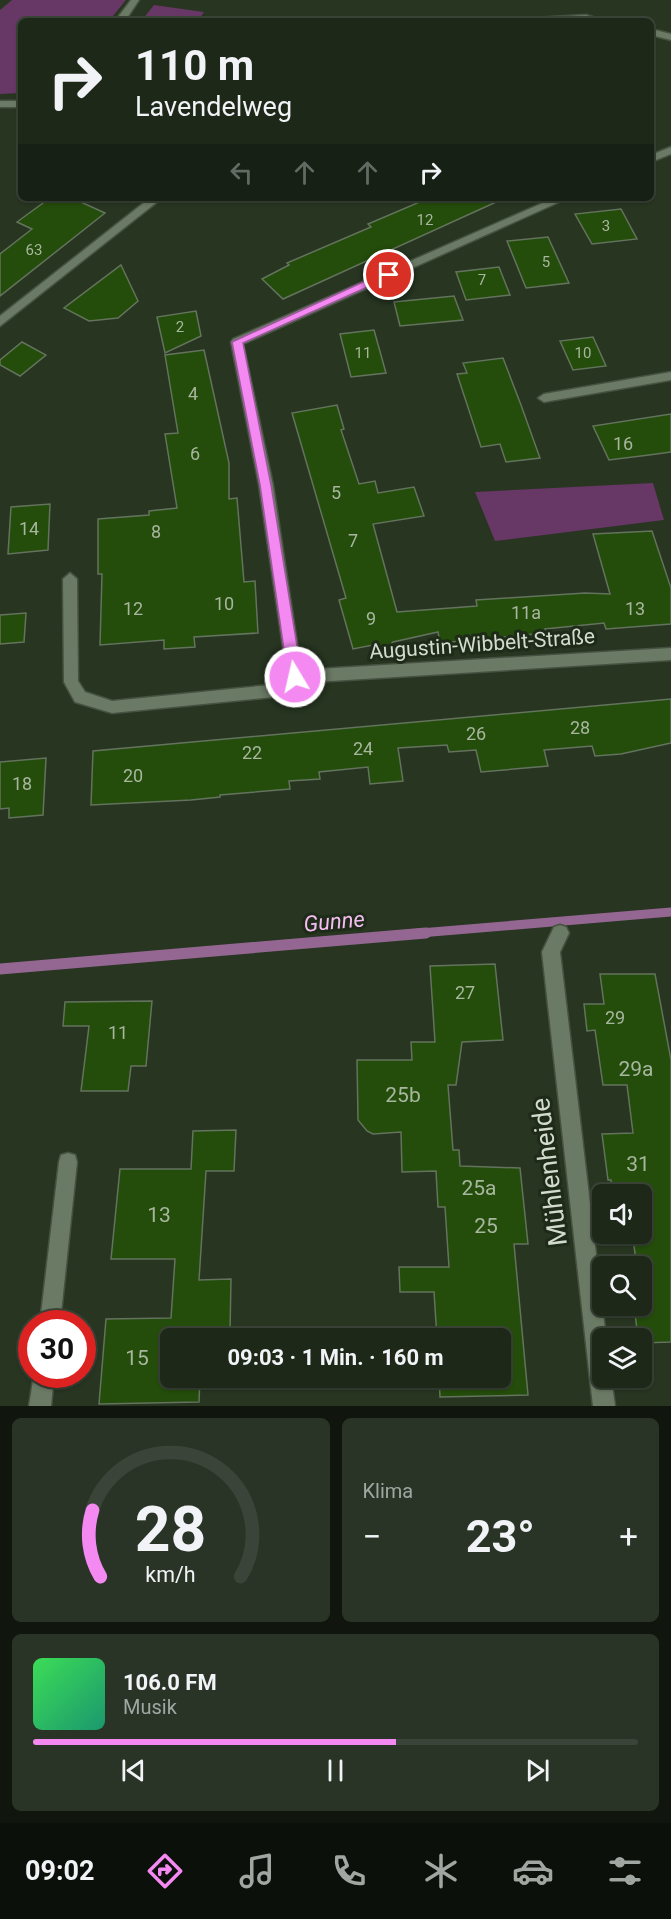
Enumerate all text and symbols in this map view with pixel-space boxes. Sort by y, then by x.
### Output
text: 110 m [135,41,254,90]
icon: right [36,42,114,120]
text: Lavendelweg [135,91,292,123]
icon: left [225,156,258,189]
icon: ahead [288,156,321,189]
icon: ahead [351,156,384,189]
icon: right [414,156,447,189]
house number: 12 [417,211,433,229]
house number: 3 [602,217,610,235]
house number: 63 [26,241,42,259]
pin [363,249,414,300]
house number: 5 [542,253,550,271]
icon: arrive [372,258,405,291]
house number: 7 [478,271,486,289]
house number: 2 [176,318,184,336]
house number: 11 [355,344,371,362]
house number: 10 [575,344,591,362]
house number: 4 [188,383,198,404]
house number: 16 [613,433,633,454]
house number: 6 [190,443,200,464]
house number: 5 [331,482,341,503]
house number: 14 [19,518,39,539]
house number: 8 [151,521,161,542]
house number: 7 [348,530,358,551]
house number: 10 [214,593,234,614]
house number: 12 [123,598,143,619]
house number: 13 [625,598,645,619]
house number: 11a [511,602,541,623]
house number: 9 [366,608,376,629]
street label: Augustin-Wibbelt-Straße [368,624,596,664]
position arrow [263,645,327,709]
house number: 28 [570,717,590,738]
house number: 26 [466,723,486,744]
house number: 24 [353,738,373,759]
house number: 22 [242,742,262,763]
house number: 20 [123,765,143,786]
house number: 18 [12,773,32,794]
water label: Gunne [302,906,366,937]
house number: 27 [455,982,475,1003]
house number: 29 [605,1007,625,1028]
house number: 11 [108,1022,128,1043]
house number: 29a [618,1057,654,1081]
house number: 25b [385,1083,421,1107]
street label: Mühlenheide [525,1096,573,1248]
house number: 31 [626,1152,650,1176]
house number: 25a [461,1176,497,1200]
map controls [592,1184,652,1388]
button: sound [592,1184,652,1244]
house number: 13 [147,1203,171,1227]
house number: 25 [474,1214,498,1238]
button: search [592,1256,652,1316]
speed limit sign: 30 [18,1310,96,1388]
button: layers [592,1328,652,1388]
text: 09:03 · 1 Min. · 160 m [227,1345,444,1370]
house number: 15 [125,1346,149,1370]
text: Klima [363,1479,413,1503]
text: 28 [135,1493,207,1566]
text: 23° [466,1510,535,1563]
text: − [363,1517,381,1556]
text: + [619,1517,638,1556]
text: km/h [146,1562,196,1587]
text: 106.0 FM [123,1670,217,1695]
text: Musik [123,1695,177,1719]
icon: previous [117,1754,150,1787]
icon: pause [319,1754,352,1787]
icon: next [521,1754,554,1787]
icon: directions [144,1850,186,1892]
icon: music [236,1850,278,1892]
icon: phone [328,1850,370,1892]
icon: climate [420,1850,462,1892]
icon: car [512,1850,554,1892]
icon: filters [604,1850,646,1892]
text: 09:02 [25,1855,95,1887]

